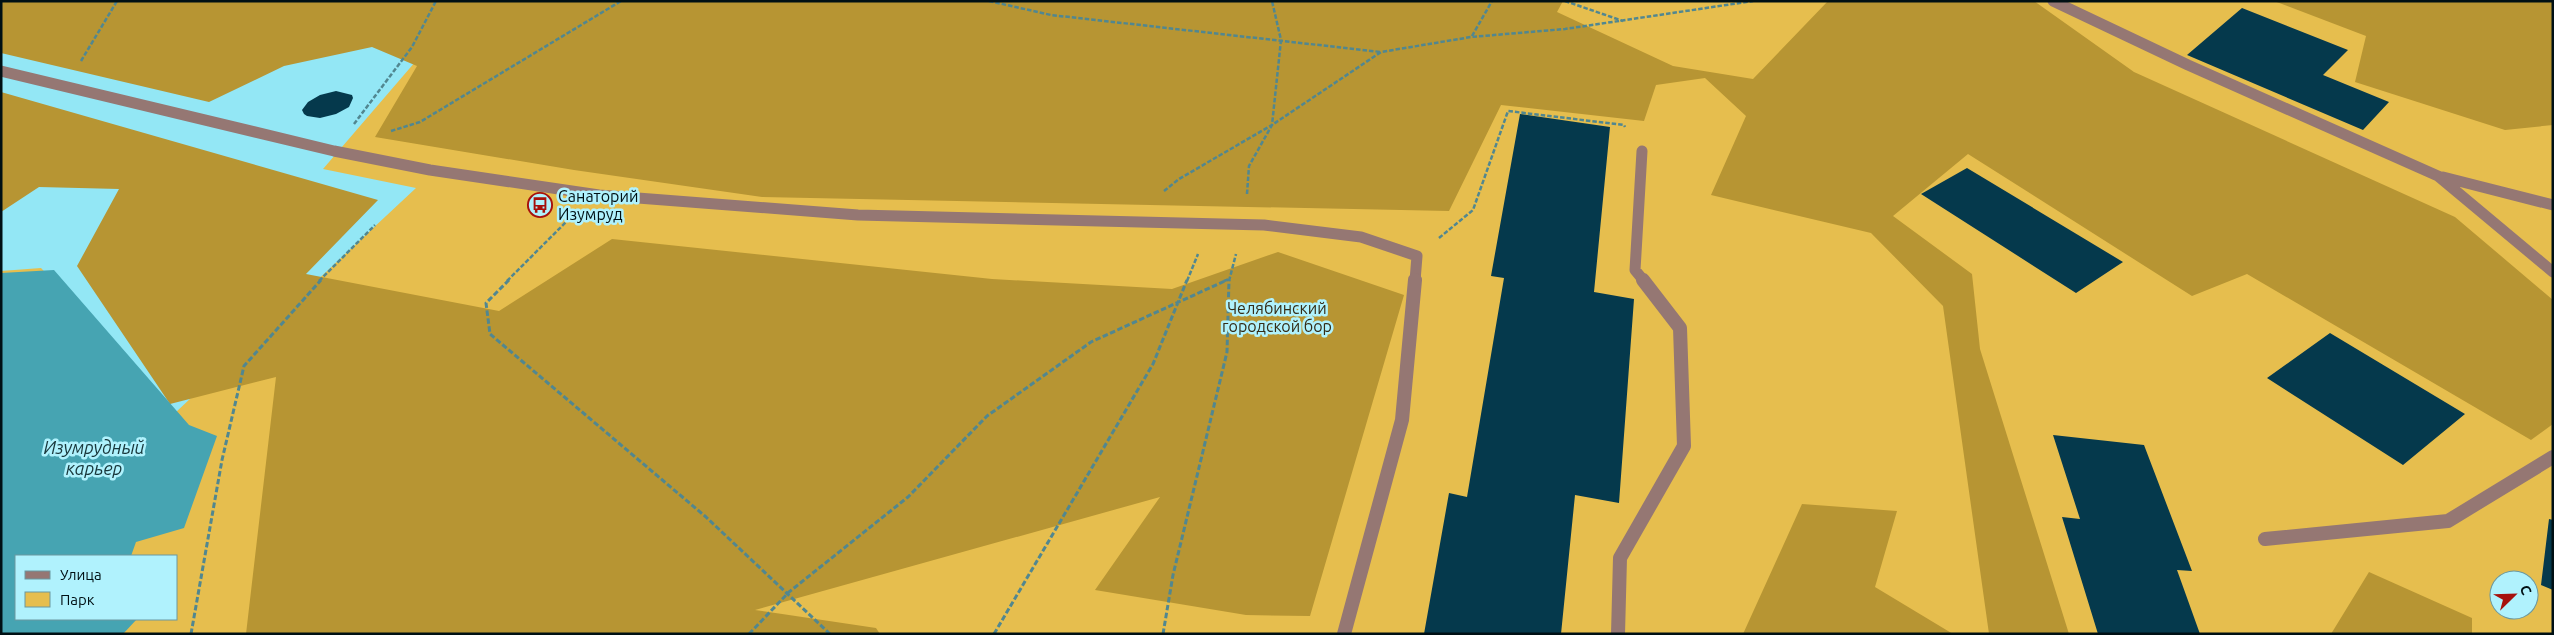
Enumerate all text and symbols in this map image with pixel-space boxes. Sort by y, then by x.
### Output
place label: Санаторий Изумруд [558,187,638,223]
bus stop icon: Санаторий Изумруд [527,192,553,218]
park label: Челябинский городской бор [1222,299,1332,335]
water label: Изумрудный карьер [43,437,145,478]
legend [15,555,178,620]
text: Улица [60,566,102,583]
north arrow [2489,570,2539,620]
text: С [2517,583,2535,597]
text: Парк [60,591,95,608]

